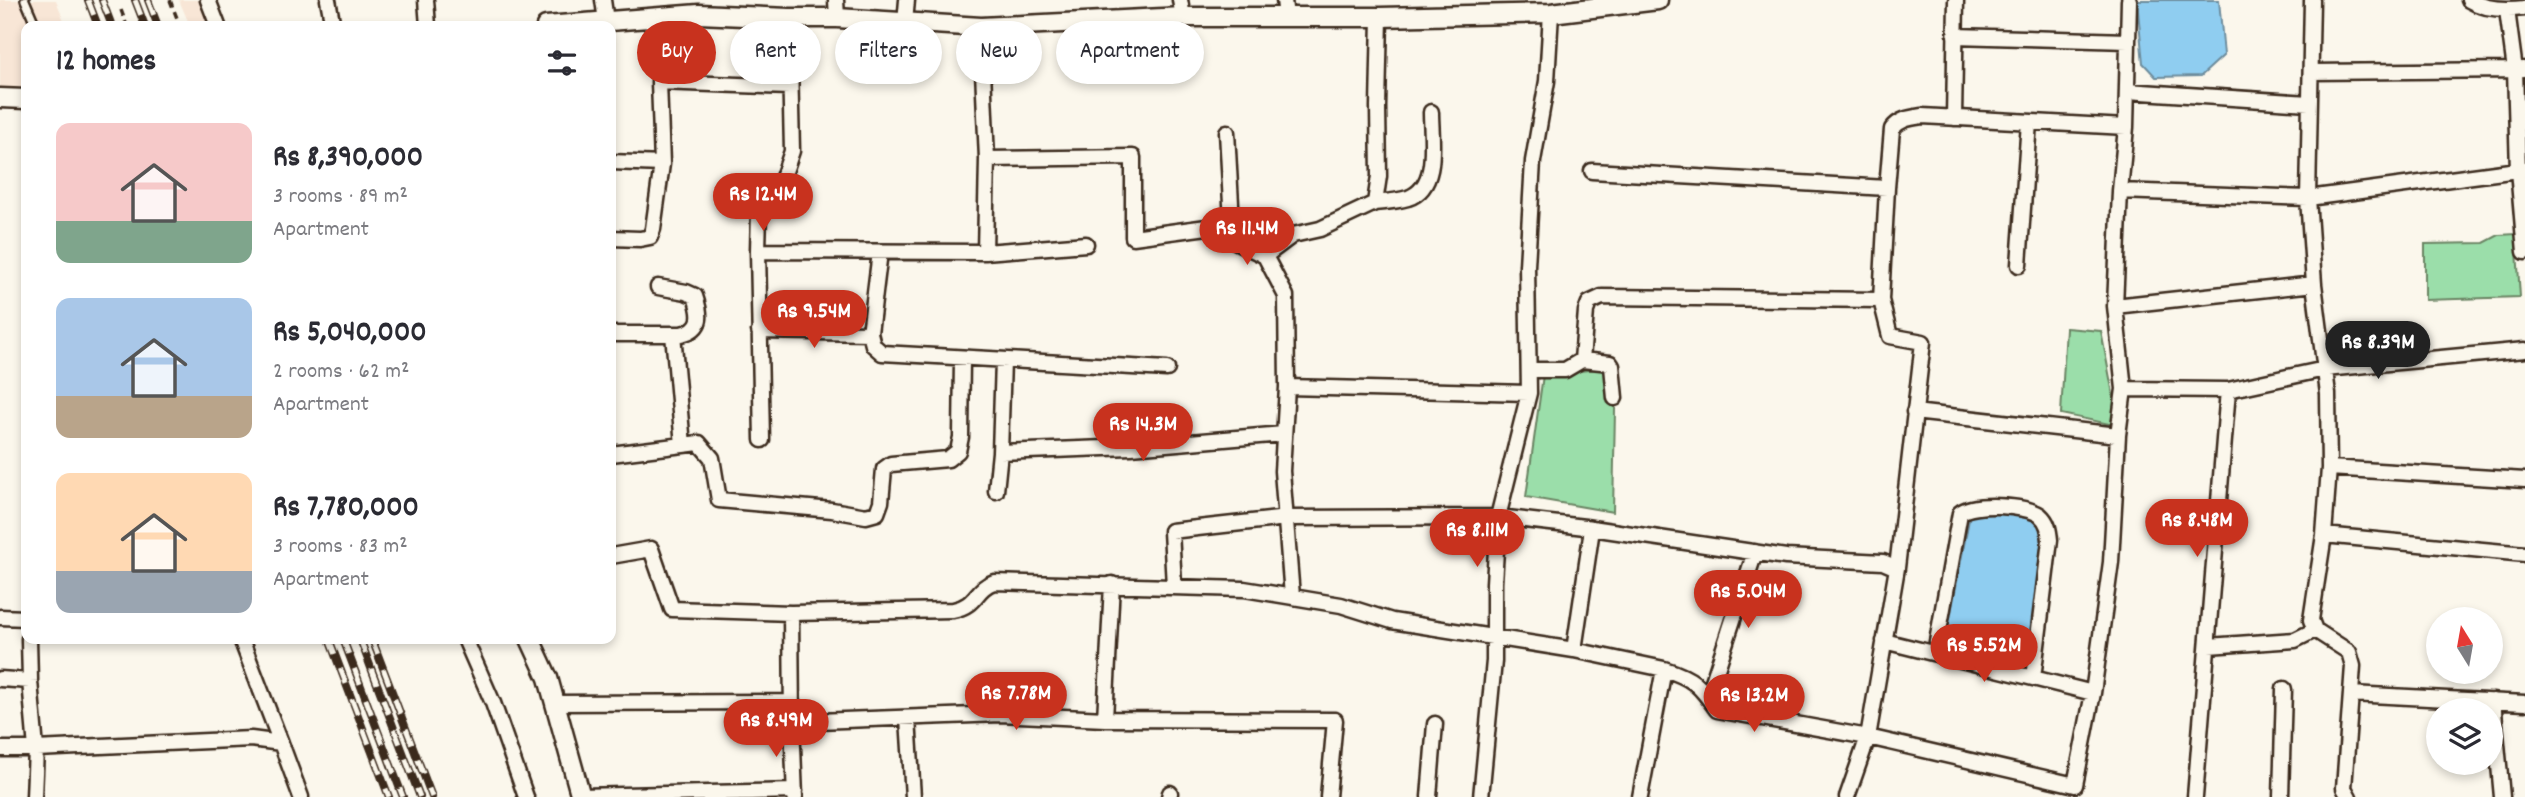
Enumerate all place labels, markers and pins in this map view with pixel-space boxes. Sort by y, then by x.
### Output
pin: Rs 12.4M [691,174,835,233]
pin: Rs 11.4M [1175,208,1319,267]
pin: Rs 9.54M [742,290,886,350]
pin: Rs 8.39M [2306,322,2450,381]
pin: Rs 14.3M [1071,404,1215,463]
pin: Rs 8.48M [2125,500,2269,559]
pin: Rs 8.11M [1405,510,1549,569]
pin: Rs 5.04M [1676,570,1820,630]
pin: Rs 5.52M [1912,624,2056,684]
pin: Rs 7.78M [944,672,1088,732]
pin: Rs 13.2M [1682,674,1826,734]
pin: Rs 8.49M [704,700,848,759]

